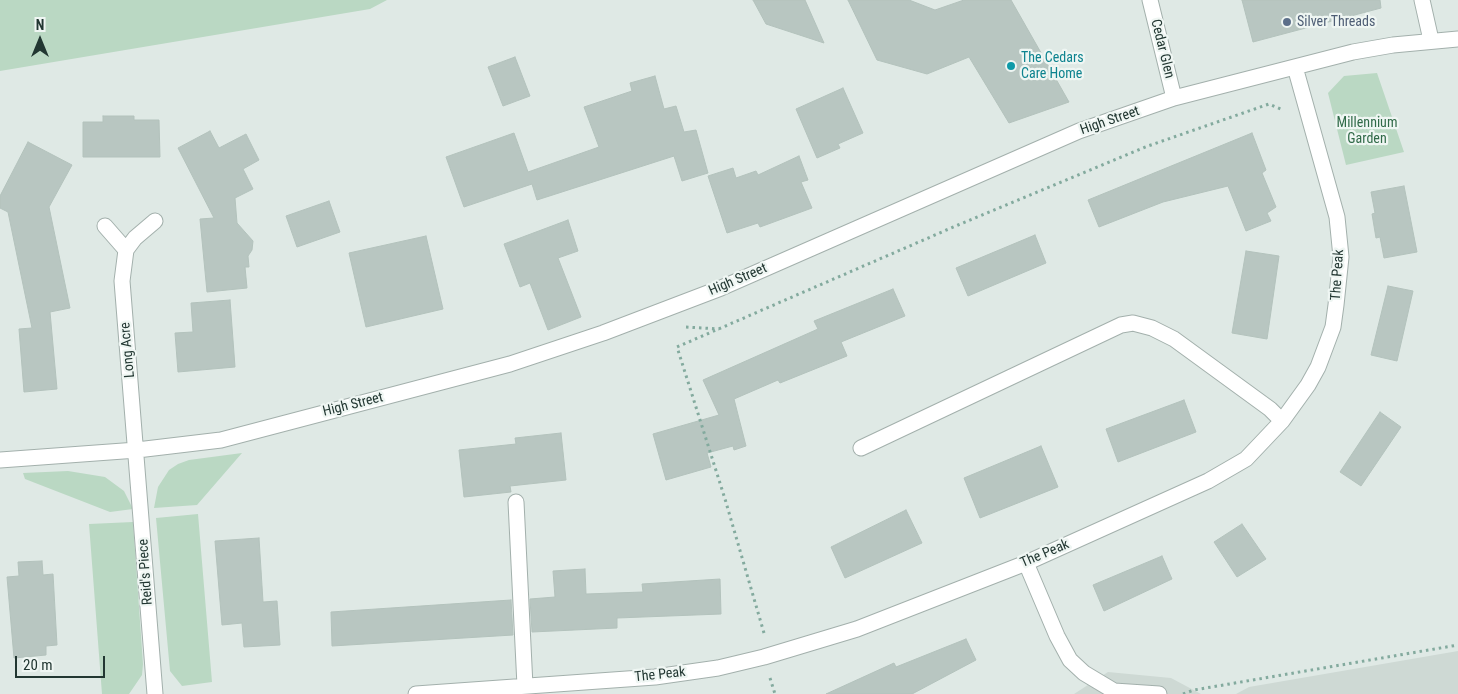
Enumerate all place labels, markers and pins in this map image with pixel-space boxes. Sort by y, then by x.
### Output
place label: Silver Threads [1297,14,1375,30]
marker: Silver Threads [1281,16,1293,28]
place label: The Cedars Care Home [1021,50,1084,82]
marker: The Cedars Care Home [1005,60,1017,72]

